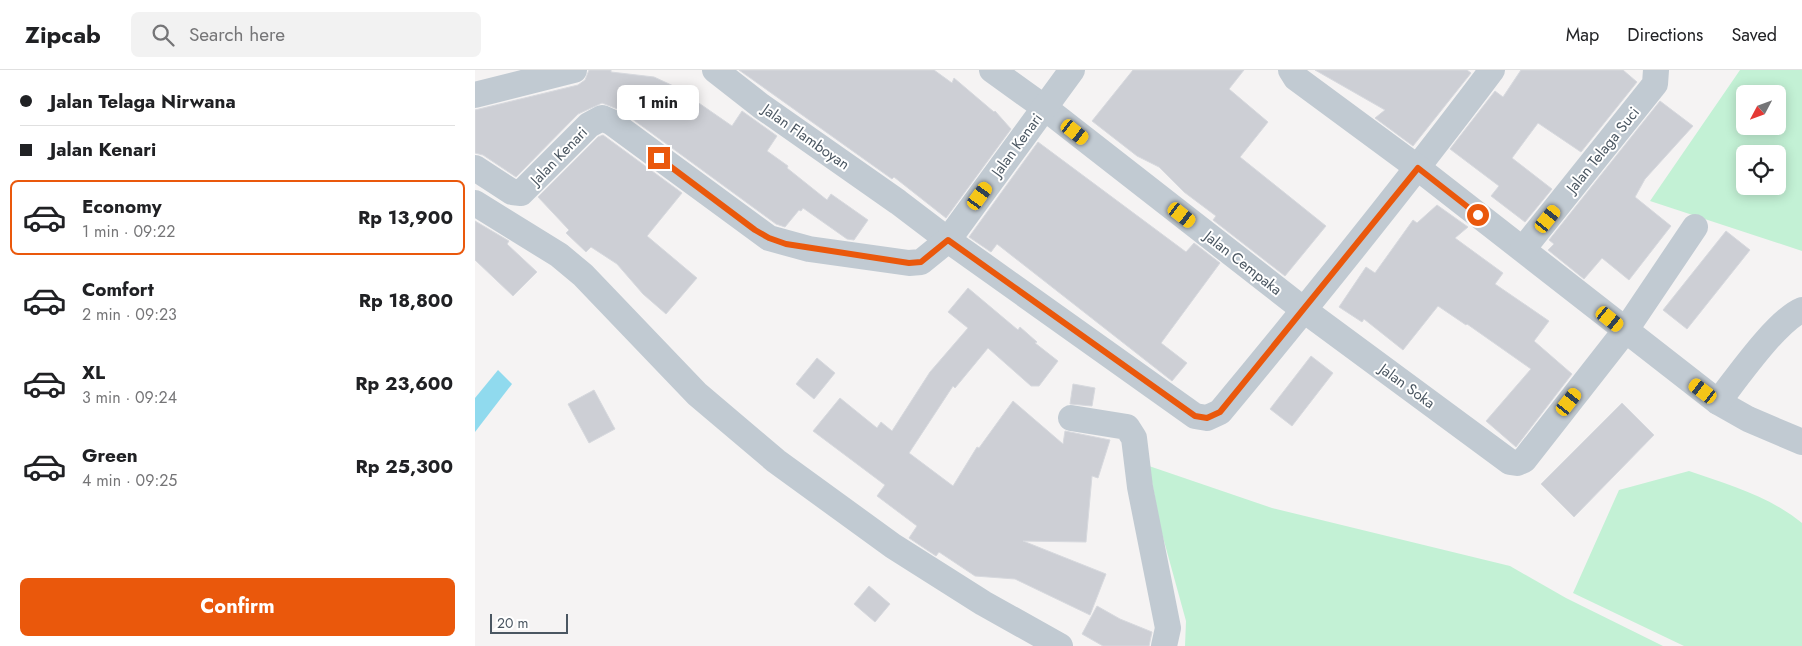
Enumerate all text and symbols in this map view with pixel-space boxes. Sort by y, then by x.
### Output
search box [131,12,481,57]
text: Zipcab [25,17,101,52]
icon: search [149,21,177,49]
text: Search here [189,21,285,48]
text: Map [1566,22,1599,48]
text: Directions [1627,22,1703,48]
text: Saved [1731,22,1777,48]
north arrow [1736,85,1786,135]
map controls [1736,85,1786,195]
callout: 1 min [618,86,700,121]
text: Jalan Telaga Nirwana [50,88,236,115]
text: 1 min [638,91,678,114]
street label: Jalan Flamboyan [756,98,854,175]
street label: Jalan Telaga Suci [1560,102,1645,199]
street label: Jalan Kenari [985,109,1048,183]
car [1058,117,1091,147]
street label: Jalan Kenari [524,122,593,192]
text: Jalan Kenari [50,136,156,163]
button: locate [1736,145,1786,195]
route end [648,147,670,169]
car [965,179,994,213]
text: Economy [82,193,162,220]
icon: car [22,195,67,240]
car [1165,200,1198,230]
car [1532,203,1563,235]
text: Rp 13,900 [358,204,453,231]
route start [1467,204,1489,226]
text: 1 min · 09:22 [82,220,175,243]
street label: Jalan Cempaka [1198,224,1286,300]
text: Comfort [82,276,154,303]
icon: car [22,278,67,323]
text: Rp 18,800 [359,287,453,314]
text: 2 min · 09:23 [82,303,177,326]
car [1593,304,1626,334]
street label: Jalan Soka [1373,357,1439,414]
text: XL [82,359,105,386]
icon: car [22,361,67,406]
text: Rp 23,600 [355,370,453,397]
car [1686,376,1719,406]
text: 3 min · 09:24 [82,386,177,409]
car [1553,386,1584,418]
text: Green [82,442,138,469]
icon: car [22,444,67,489]
text: Rp 25,300 [355,453,453,480]
text: 4 min · 09:25 [82,469,177,492]
button: Confirm [20,578,455,636]
scale bar [490,611,567,634]
text: 20 m [497,613,529,633]

